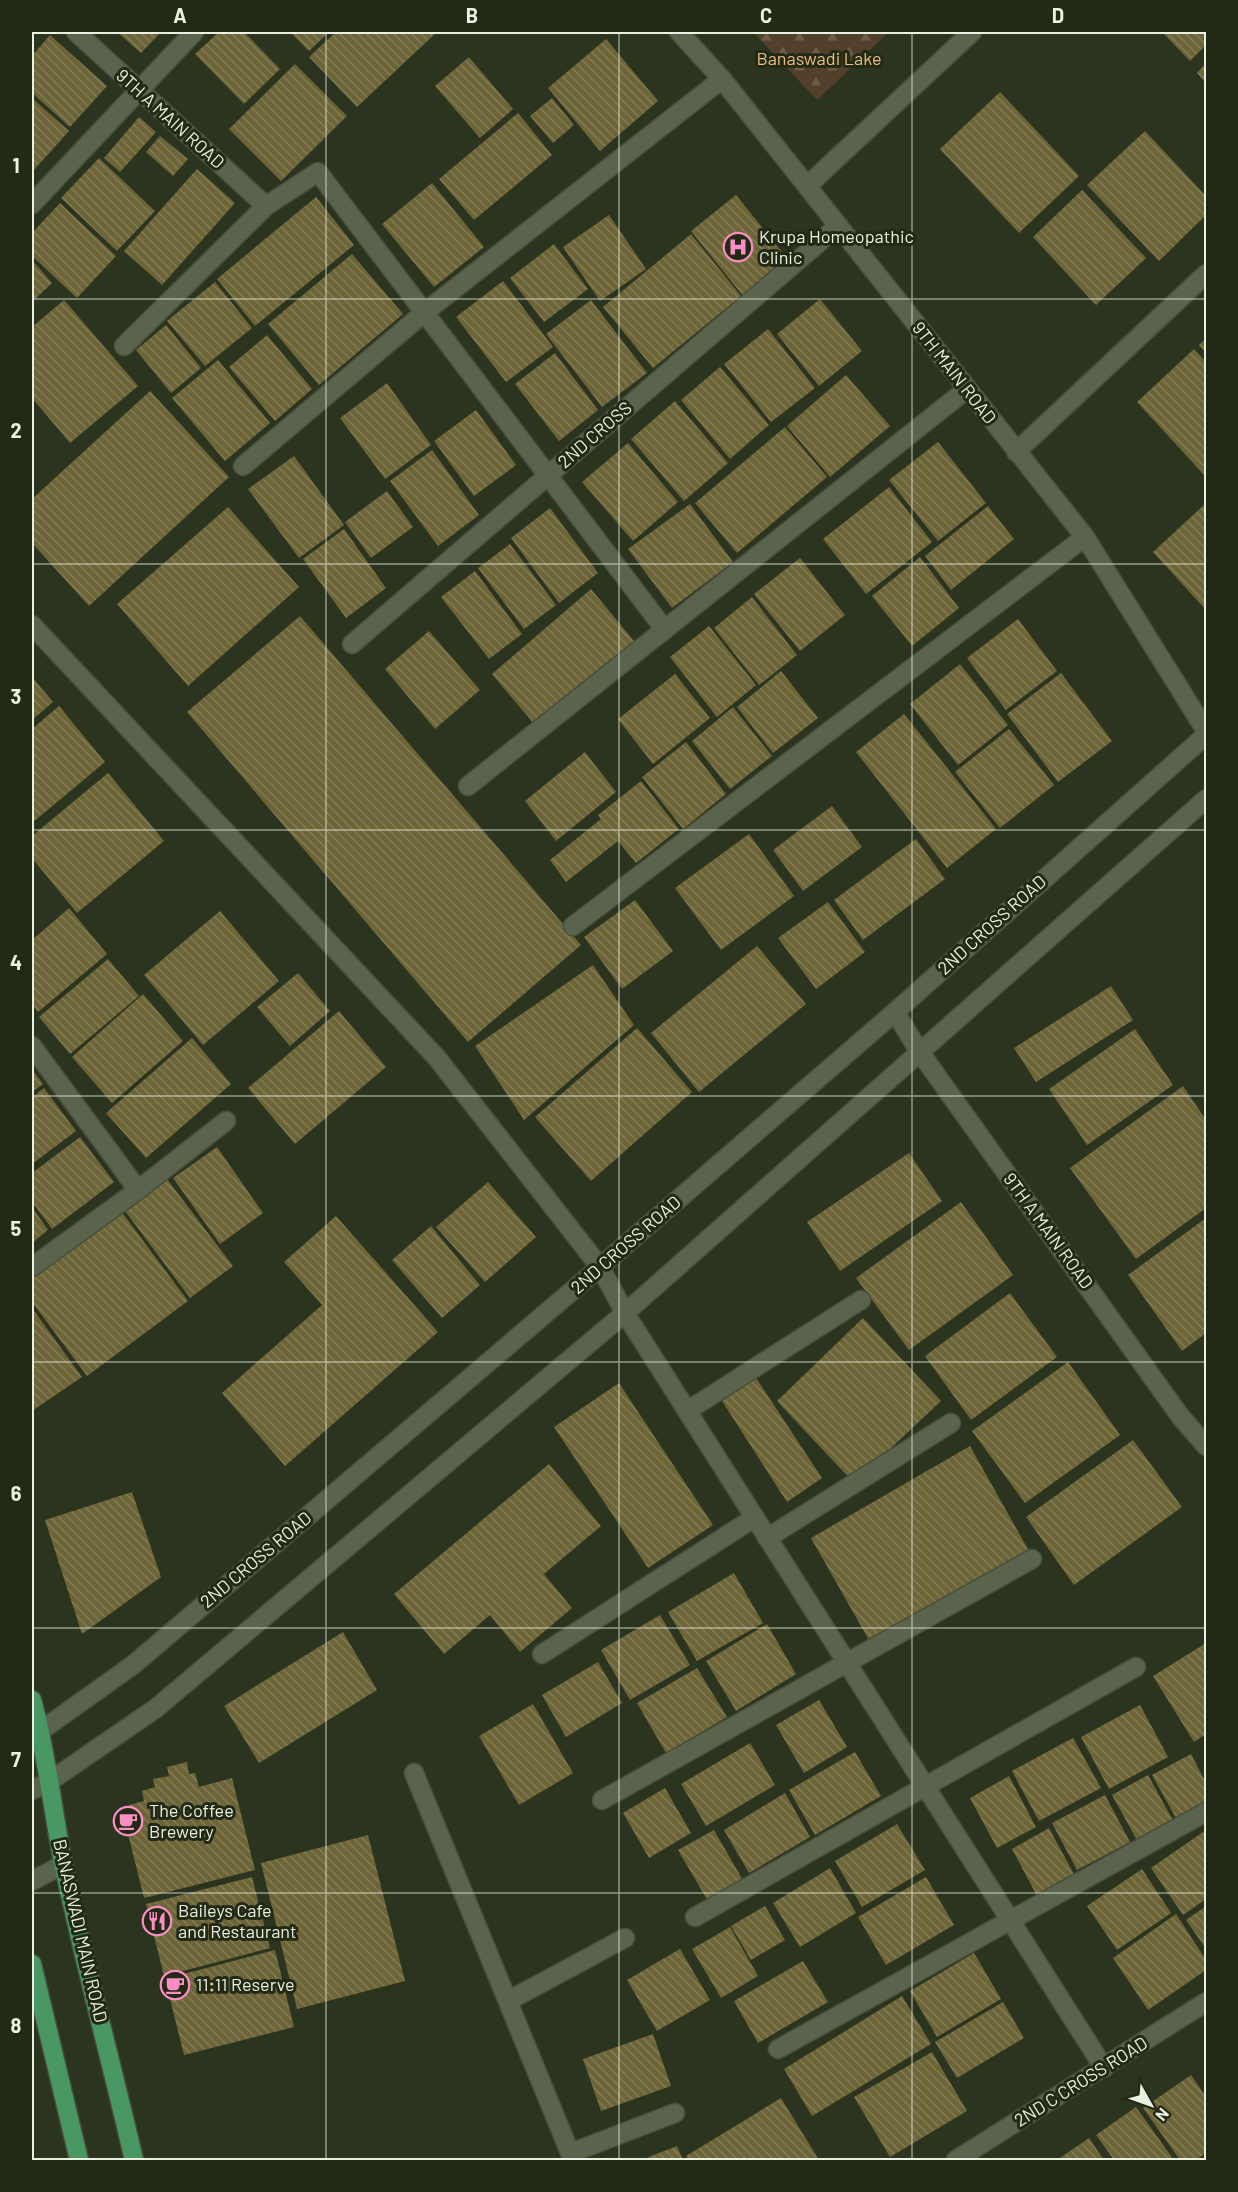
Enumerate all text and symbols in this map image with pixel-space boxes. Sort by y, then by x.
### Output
text: A [173,3,187,27]
text: B [466,3,478,27]
text: C [760,3,772,27]
text: D [1052,3,1064,27]
park label: Banaswadi Lake [756,47,882,69]
street label: 9TH A MAIN ROAD [112,64,229,173]
text: 1 [12,153,20,177]
place label: Krupa Homeopathic Clinic [759,225,914,268]
hospital icon: Krupa Homeopathic Clinic [722,231,754,263]
street label: 9TH MAIN ROAD [908,317,1001,428]
street label: 2ND CROSS [553,396,636,472]
text: 2 [10,418,22,442]
text: 3 [11,684,21,708]
street label: 2ND CROSS ROAD [933,870,1050,979]
text: 4 [10,950,22,974]
street label: 9TH A MAIN ROAD [999,1168,1098,1293]
street label: 2ND CROSS ROAD [566,1191,685,1298]
text: 5 [11,1216,22,1240]
text: 6 [11,1481,22,1505]
street label: 2ND CROSS ROAD [195,1506,315,1612]
text: 7 [11,1747,21,1771]
place label: The Coffee Brewery [149,1799,234,1842]
cafe icon: The Coffee Brewery [112,1805,144,1837]
street label: BANASWADI MAIN ROAD [49,1837,113,2025]
place label: Baileys Cafe and Restaurant [178,1899,297,1942]
restaurant icon: Baileys Cafe and Restaurant [141,1905,173,1937]
cafe icon: 11:11 Reserve [159,1969,191,2001]
place label: 11:11 Reserve [196,1973,295,1995]
text: 8 [11,2013,22,2037]
street label: 2ND C CROSS ROAD [1010,2031,1151,2131]
north arrow [1121,2075,1181,2135]
text: N [1152,2105,1174,2125]

